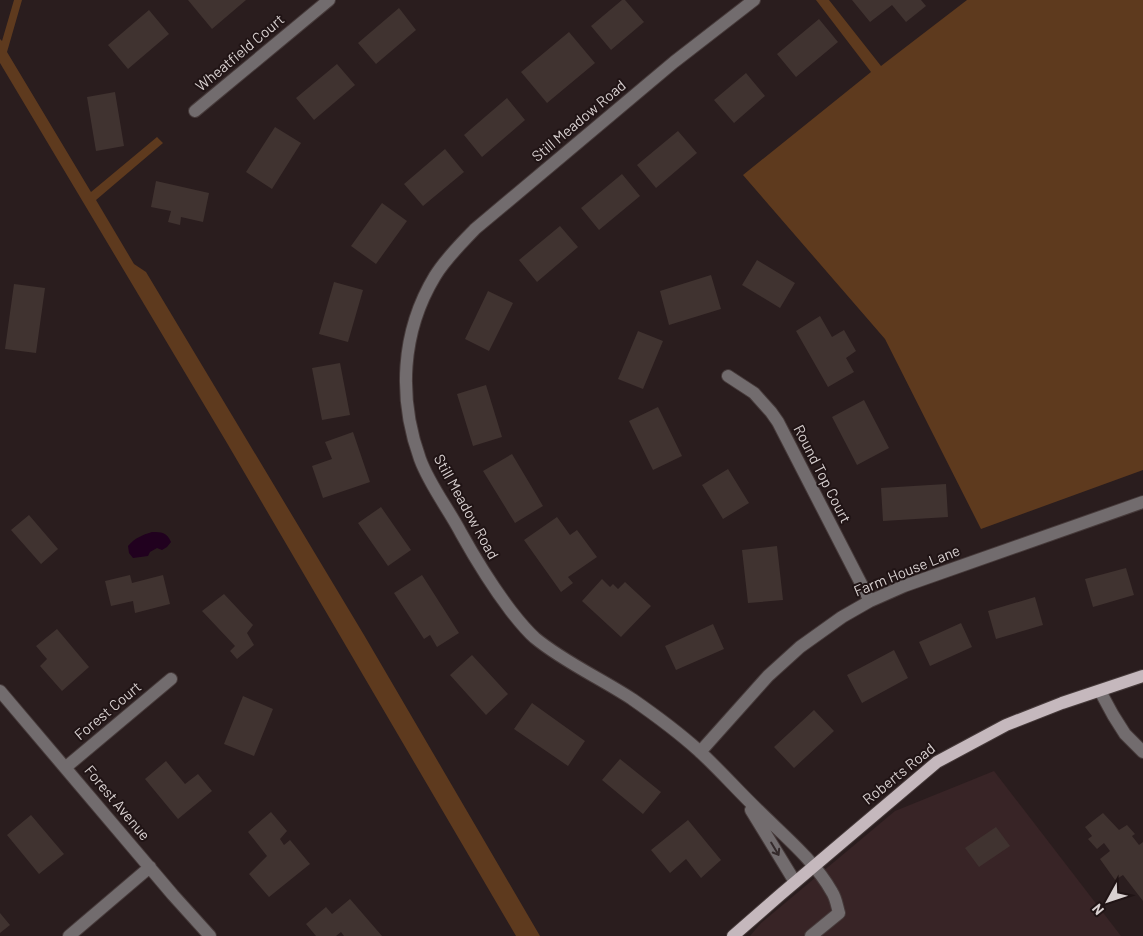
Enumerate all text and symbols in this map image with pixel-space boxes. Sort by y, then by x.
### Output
street label: Wheatfield Court [191,10,287,95]
street label: Still Meadow Road [528,76,629,165]
street label: Round Top Court [790,421,855,526]
street label: Still Meadow Road [431,451,503,562]
street label: Farm House Lane [851,541,962,600]
street label: Forest Court [70,677,144,743]
street label: Roberts Road [859,739,938,808]
street label: Forest Avenue [81,761,154,844]
one-way arrow [770,842,780,856]
north arrow [1083,876,1133,926]
text: N [1088,901,1107,919]

